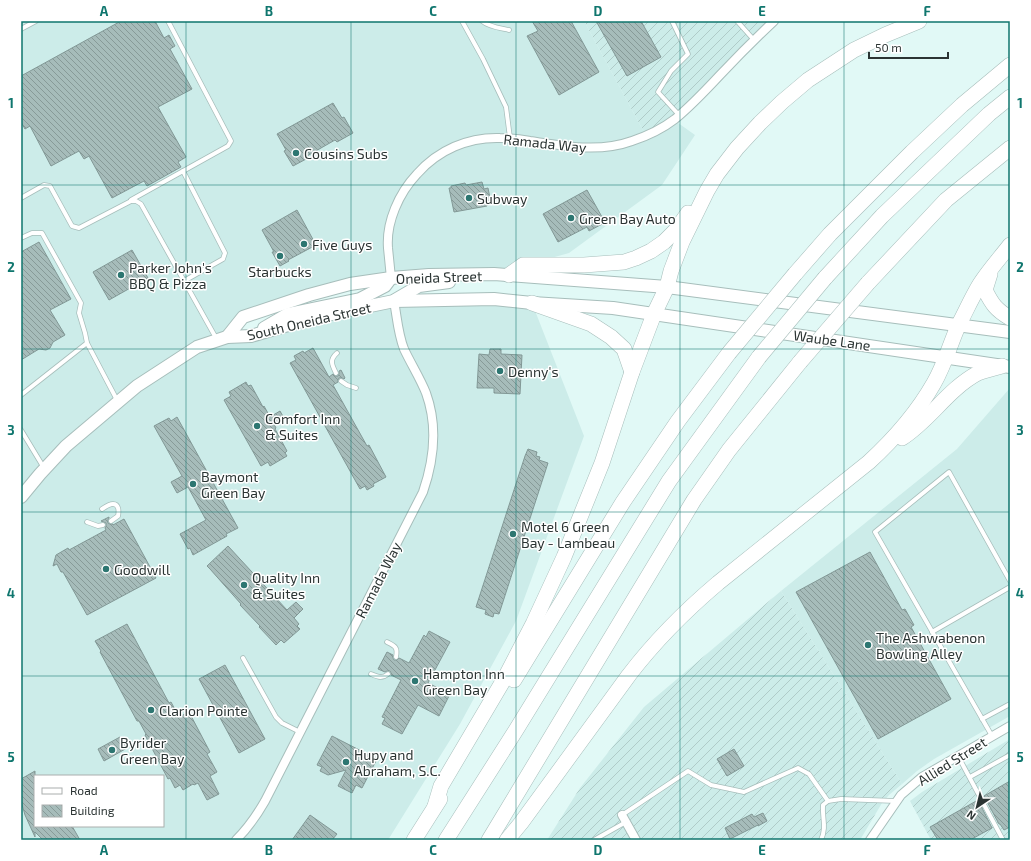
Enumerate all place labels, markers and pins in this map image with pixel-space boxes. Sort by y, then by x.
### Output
place label: Cousins Subs [304,145,388,162]
marker: Cousins Subs [291,148,301,158]
place label: Subway [477,190,528,207]
marker: Subway [464,193,474,203]
place label: Green Bay Auto [579,210,676,227]
marker: Green Bay Auto [566,213,576,223]
place label: Five Guys [312,236,372,253]
marker: Five Guys [299,239,309,249]
marker: Starbucks [275,251,285,261]
place label: Parker John's BBQ & Pizza [129,259,212,292]
place label: Starbucks [248,263,312,280]
marker: Parker John's BBQ & Pizza [116,270,126,280]
place label: Denny's [508,363,559,380]
marker: Denny's [495,366,505,376]
place label: Comfort Inn & Suites [265,410,340,443]
marker: Comfort Inn & Suites [252,421,262,431]
place label: Baymont Green Bay [201,468,266,501]
marker: Baymont Green Bay [188,479,198,489]
place label: Motel 6 Green Bay - Lambeau [521,518,615,551]
marker: Motel 6 Green Bay - Lambeau [508,529,518,539]
place label: Goodwill [114,561,171,578]
marker: Goodwill [101,564,111,574]
place label: Quality Inn & Suites [252,569,320,602]
marker: Quality Inn & Suites [239,580,249,590]
place label: The Ashwabenon Bowling Alley [876,629,985,662]
marker: The Ashwabenon Bowling Alley [863,640,873,650]
place label: Hampton Inn Green Bay [423,665,505,698]
marker: Hampton Inn Green Bay [410,676,420,686]
place label: Clarion Pointe [159,702,248,719]
marker: Clarion Pointe [146,705,156,715]
place label: Byrider Green Bay [120,734,185,767]
marker: Byrider Green Bay [107,745,117,755]
place label: Hupy and Abraham, S.C. [354,746,441,779]
marker: Hupy and Abraham, S.C. [341,757,351,767]

